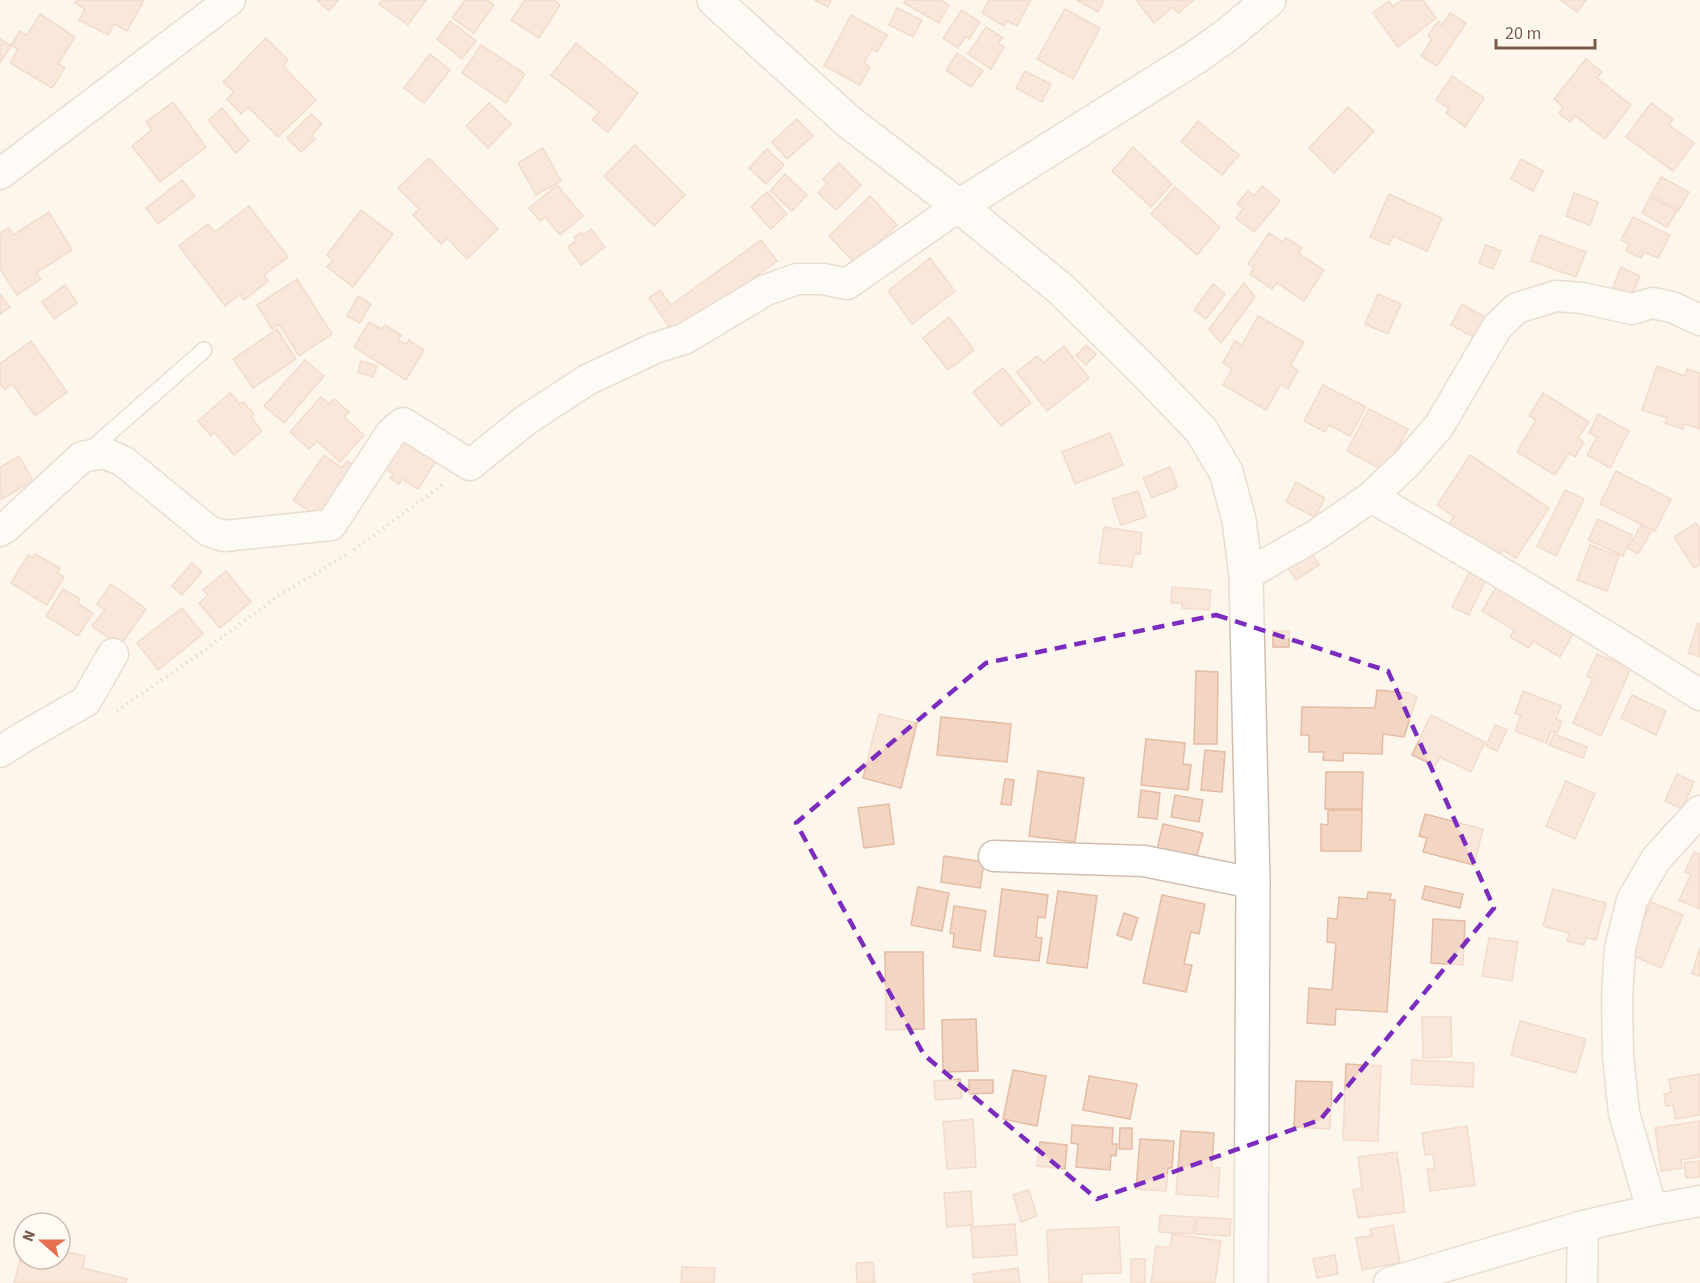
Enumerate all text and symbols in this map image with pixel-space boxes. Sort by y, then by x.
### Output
scale bar [1496,12,1595,50]
text: 20 m [1505,21,1541,46]
north arrow [12,1211,72,1271]
text: N [17,1227,41,1245]

